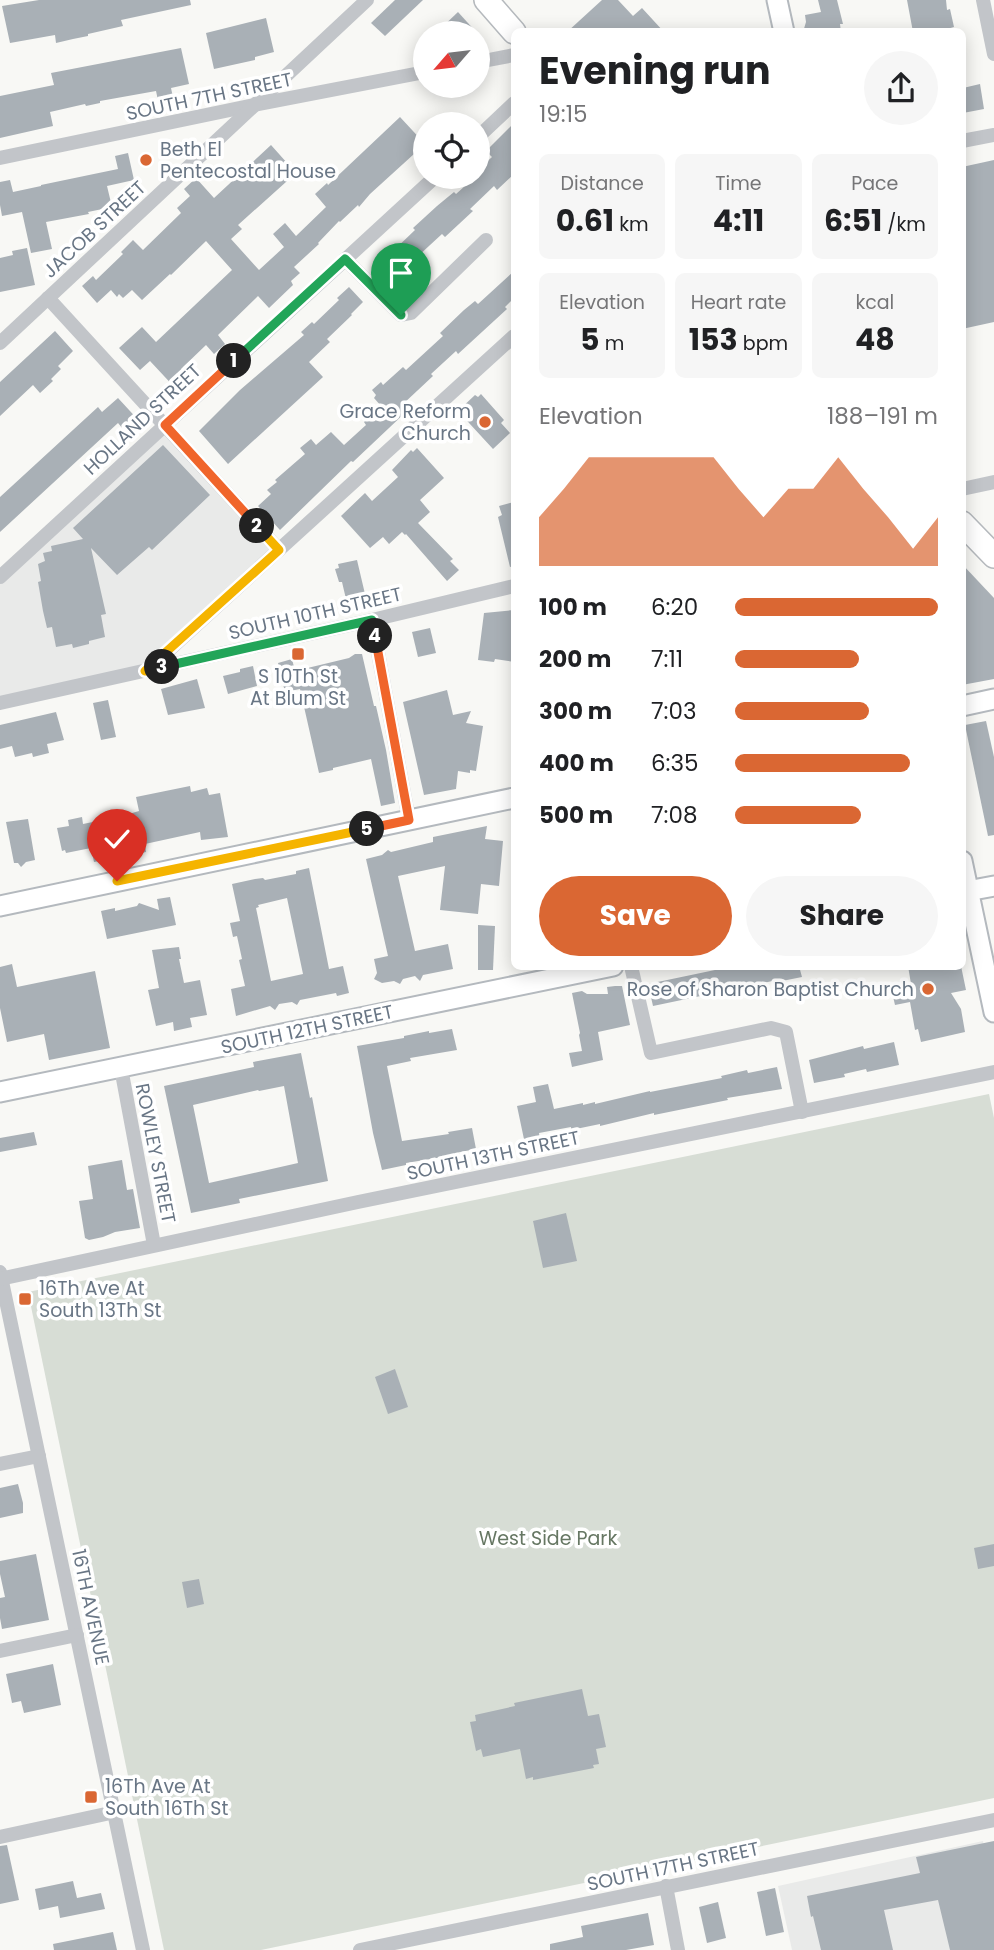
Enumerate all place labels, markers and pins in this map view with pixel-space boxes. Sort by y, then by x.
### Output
place label: Beth El Pentecostal House [160,136,336,185]
marker: Beth El Pentecostal House [138,152,154,168]
pin [371,243,431,315]
pin: 1 [216,344,252,378]
place label: Grace Reform Church [340,398,471,447]
marker: Grace Reform Church [477,414,493,430]
pin: 2 [240,508,274,544]
pin: 4 [358,618,392,654]
marker: S 10Th St At Blum St [290,646,306,662]
pin: 3 [144,650,180,684]
place label: S 10Th St At Blum St [250,663,346,712]
pin [87,809,147,881]
pin: 5 [350,812,384,846]
place label: Rose of Sharon Baptist Church [627,976,914,1003]
marker: Rose of Sharon Baptist Church [920,981,936,997]
place label: 16Th Ave At South 13Th St [39,1275,162,1324]
marker: 16Th Ave At South 13Th St [17,1291,33,1307]
place label: 16Th Ave At South 16Th St [105,1773,228,1822]
marker: 16Th Ave At South 16Th St [83,1789,99,1805]

